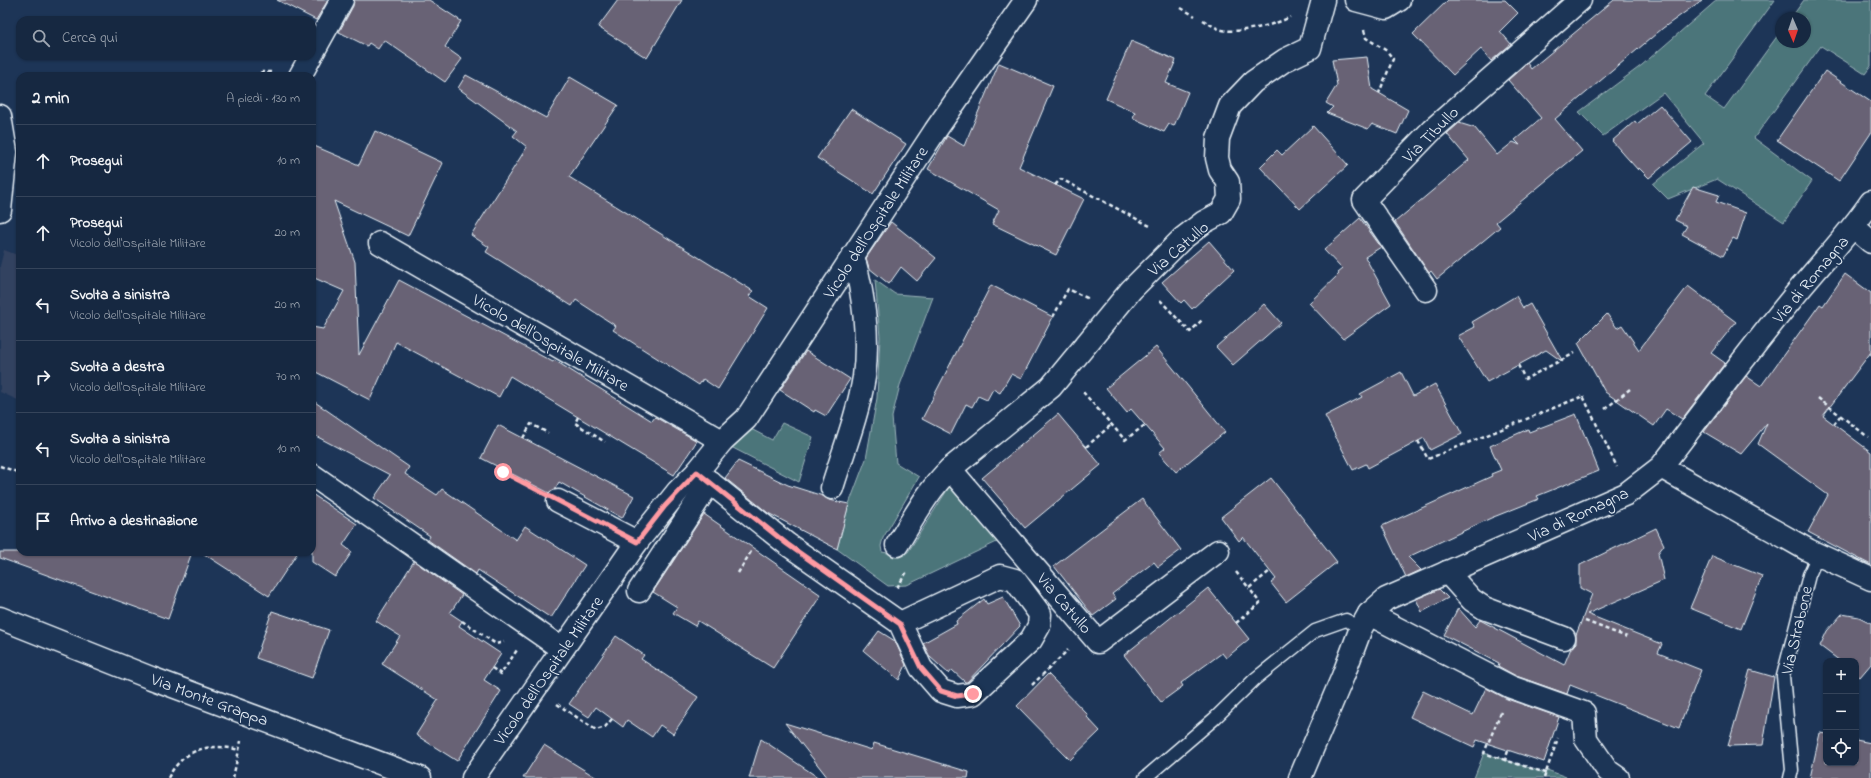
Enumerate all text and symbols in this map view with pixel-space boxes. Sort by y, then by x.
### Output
north arrow [1775,12,1811,48]
search box [16,16,316,60]
icon: search [30,27,52,49]
text: Cerca qui [62,27,118,49]
text: 2 min [32,86,69,111]
text: A piedi · 130 m [226,89,300,108]
street label: Via Tibullo [1396,101,1465,170]
street label: Vicolo dell'Ospitale Militare [817,141,935,305]
icon: ahead [32,150,54,172]
text: Prosegui [70,150,123,172]
text: 10 m [277,151,300,170]
text: Prosegui [70,212,123,234]
street label: Via Catullo [1142,215,1215,283]
icon: ahead [32,222,54,244]
text: 20 m [275,223,300,242]
street label: Via di Romagna [1766,231,1857,331]
text: Vicolo dell'Ospitale Militare [70,234,206,253]
text: Svolta a sinistra [70,284,170,306]
street label: Vicolo dell'Ospitale Militare [466,288,634,399]
icon: left [32,294,54,316]
text: 20 m [275,295,300,314]
text: Vicolo dell'Ospitale Militare [70,306,206,325]
text: Svolta a destra [70,356,165,378]
icon: right [32,366,54,388]
text: 70 m [276,367,300,386]
text: Vicolo dell'Ospitale Militare [70,378,206,397]
text: Svolta a sinistra [70,428,170,450]
icon: left [32,438,54,460]
text: 10 m [277,439,300,458]
text: Vicolo dell'Ospitale Militare [70,450,206,469]
route start [494,463,512,481]
street label: Via di Romagna [1523,481,1634,552]
icon: arrive [32,510,54,532]
text: Arrivo a destinazione [70,510,197,532]
street label: Via Catullo [1030,567,1098,640]
street label: Via Strabone [1775,583,1820,678]
street label: Vicolo dell'Ospitale Militare [488,591,611,751]
map controls [1823,658,1859,766]
button: + [1823,658,1859,694]
street label: Via Monte Grappa [146,667,272,733]
route end [964,685,982,703]
button: − [1823,694,1859,730]
button: locate [1823,730,1859,766]

